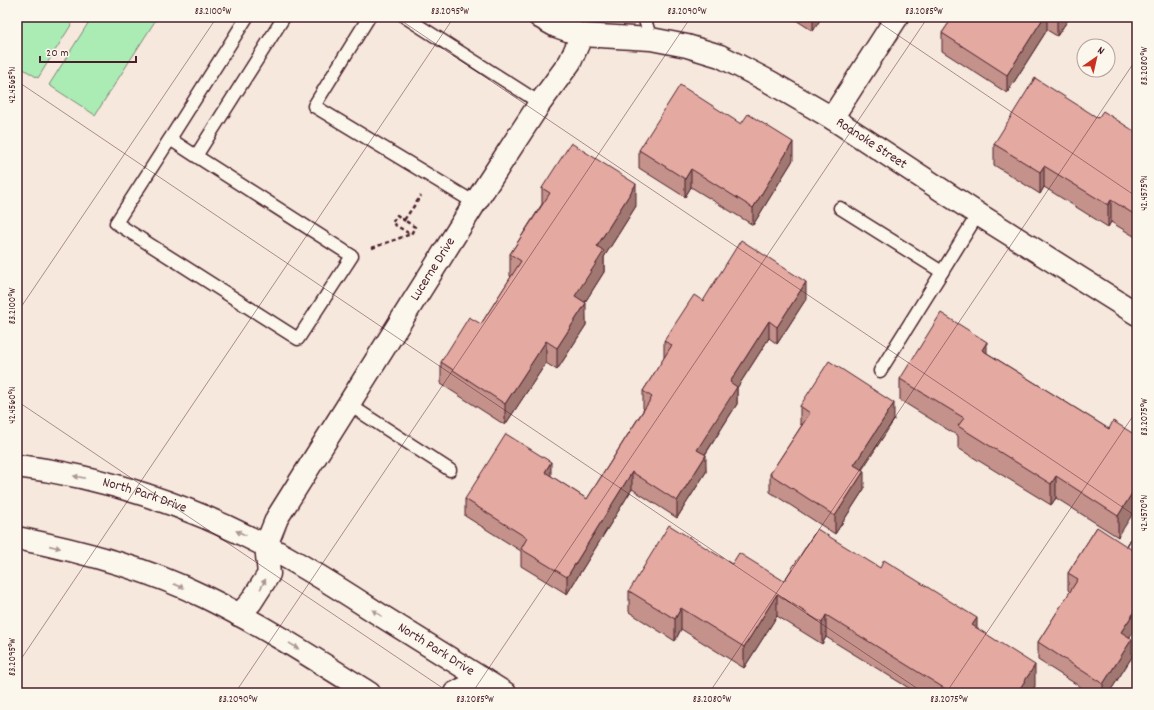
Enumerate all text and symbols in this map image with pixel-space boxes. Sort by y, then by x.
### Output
text: 83.2100°W [195,5,232,19]
text: 83.2095°W [431,5,469,19]
text: 83.2090°W [668,5,707,19]
text: 83.2085°W [905,5,943,19]
scale bar [40,38,136,64]
north arrow [1076,38,1116,78]
text: N [1094,43,1108,60]
text: 20 m [46,45,69,62]
text: 83.2080°W [1138,47,1152,85]
text: 42.4565°N [6,67,20,103]
street label: Roanoke Street [832,113,911,174]
text: 42.4575°N [1138,175,1152,211]
street label: Lucerne Drive [406,234,461,305]
text: 83.2100°W [6,287,20,324]
text: 42.4560°N [6,386,20,424]
text: 83.2075°W [1138,398,1152,436]
street label: North Park Drive [100,473,189,519]
one-way arrow [73,474,85,480]
text: 42.4570°N [1138,495,1152,531]
one-way arrow [235,530,246,536]
one-way arrow [49,544,61,550]
one-way arrow [260,578,267,590]
one-way arrow [173,583,185,589]
one-way arrow [372,609,382,617]
street label: North Park Drive [393,618,478,681]
text: 83.2095°W [6,638,20,676]
one-way arrow [289,642,299,650]
text: 83.2090°W [219,693,258,707]
text: 83.2085°W [456,693,494,707]
text: 83.2080°W [693,693,731,707]
text: 83.2075°W [930,693,968,707]

